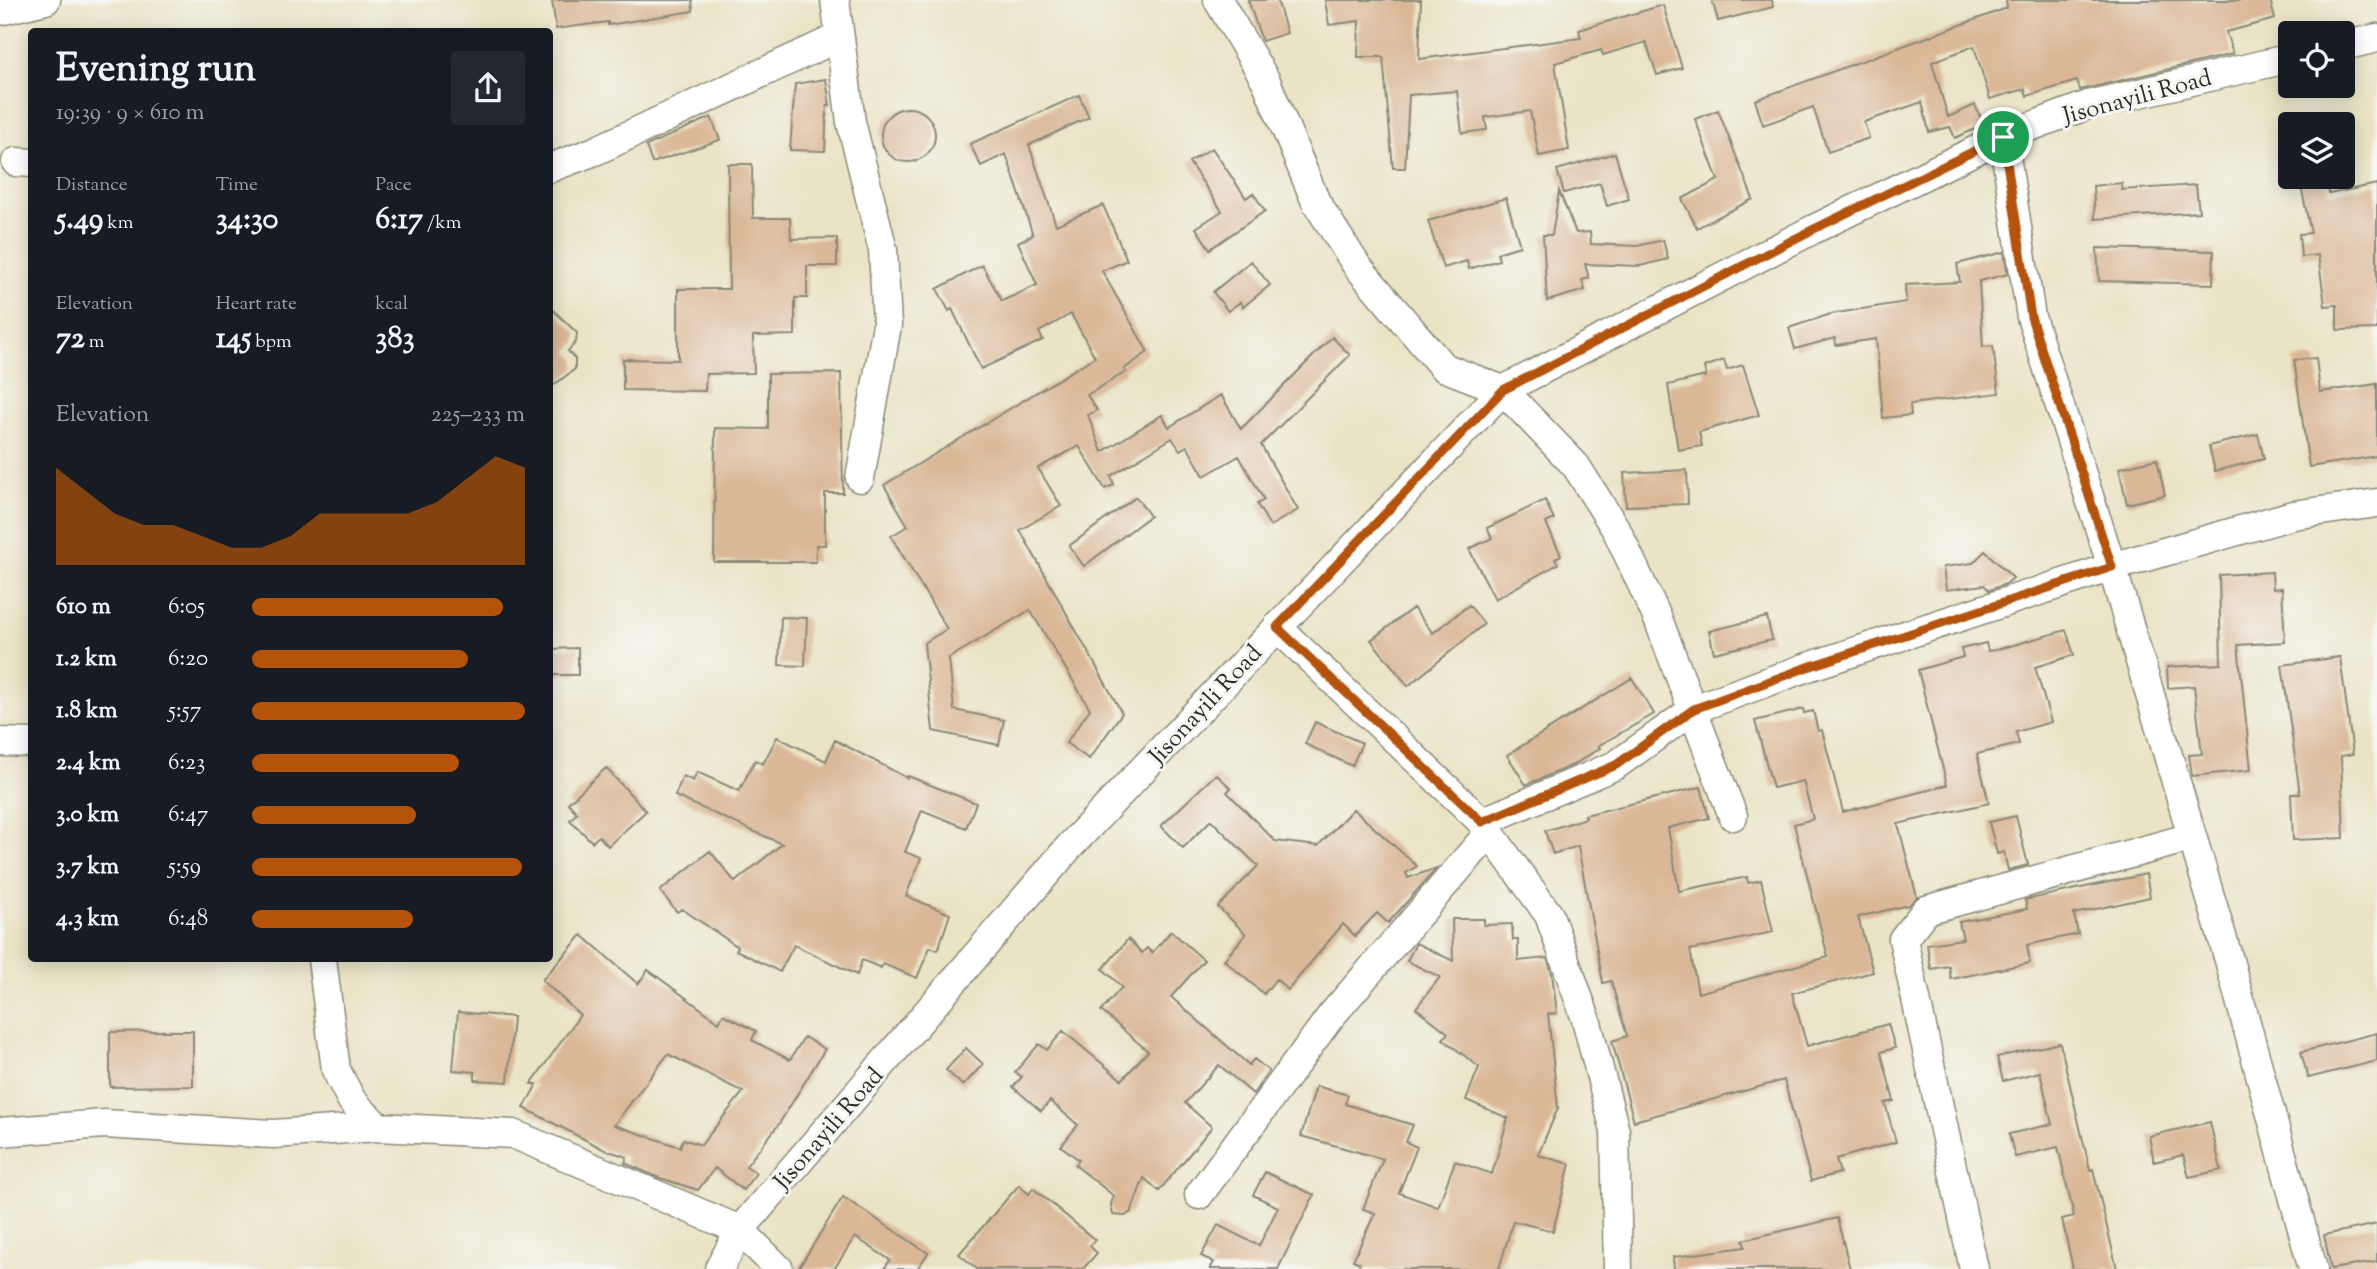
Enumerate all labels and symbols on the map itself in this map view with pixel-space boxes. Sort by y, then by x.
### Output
street label: Jisonayili Road [2057,62,2216,135]
pin [1973,107,2033,167]
street label: Jisonayili Road [1141,638,1271,774]
street label: Jisonayili Road [765,1060,893,1200]

